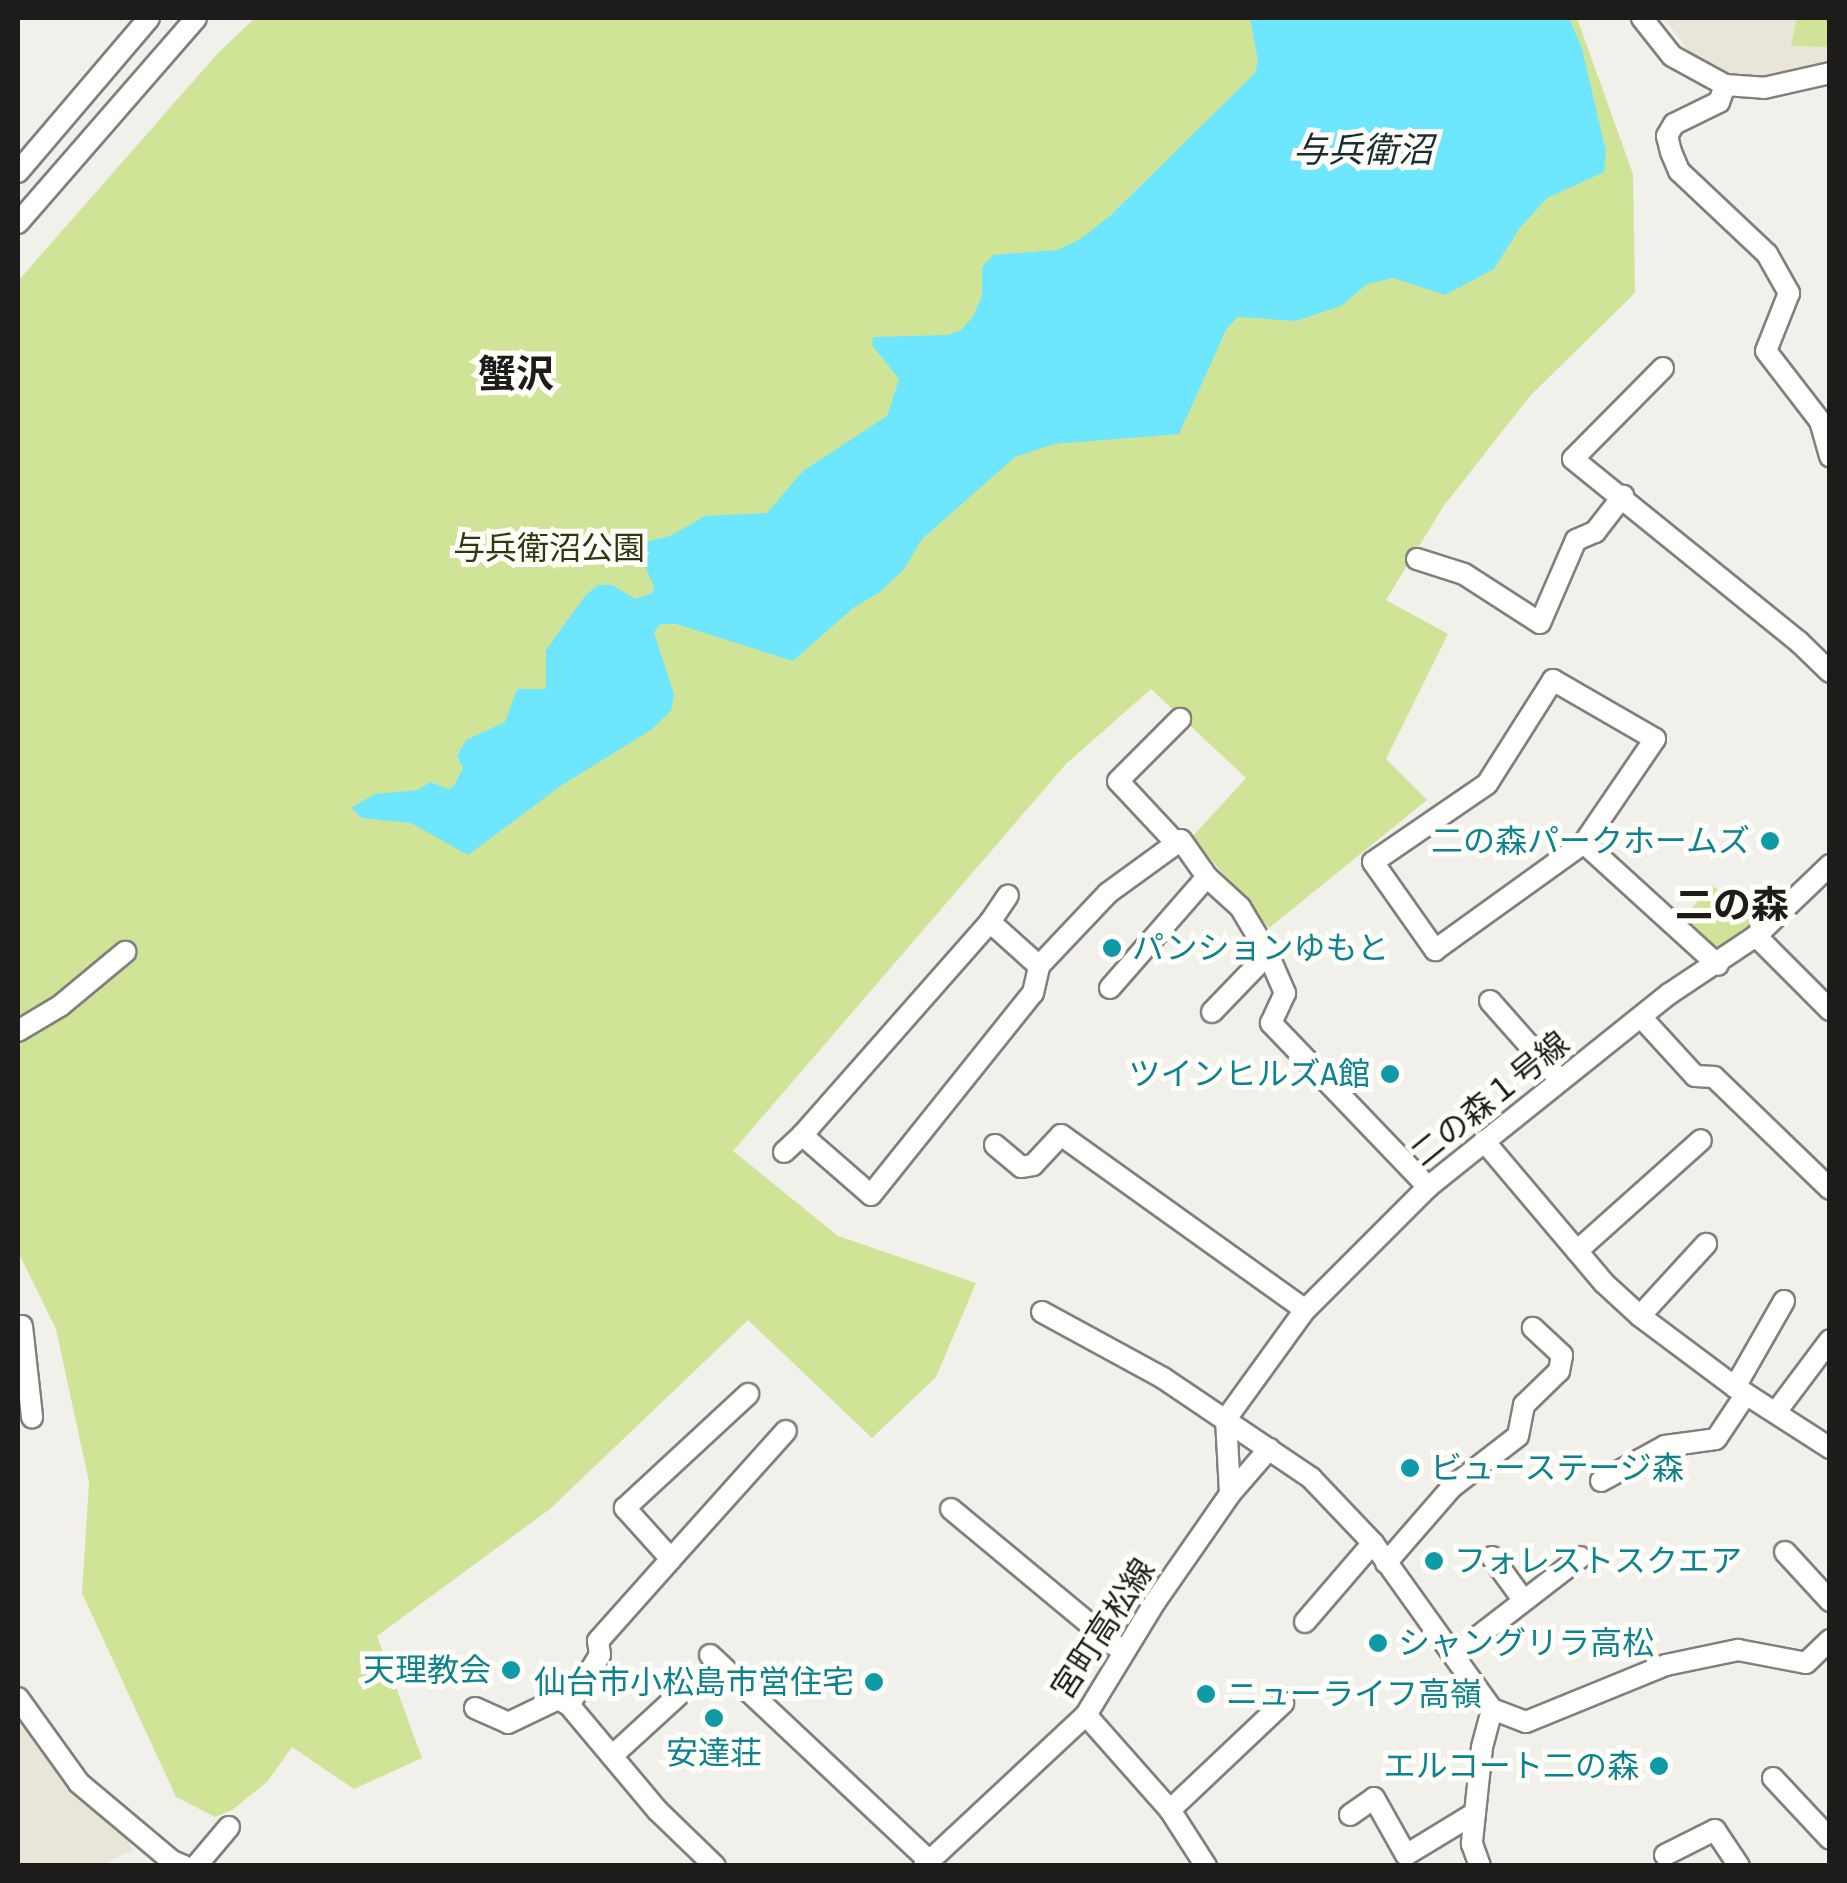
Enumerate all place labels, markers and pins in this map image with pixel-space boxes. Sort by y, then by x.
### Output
place label: 二の森パークホームズ [1430,822,1750,860]
marker: 二の森パークホームズ [1759,830,1781,852]
place label: パンションゆもと [1132,929,1388,967]
marker: パンションゆもと [1101,937,1123,959]
place label: ツインヒルズA館 [1128,1055,1370,1093]
marker: ツインヒルズA館 [1379,1063,1401,1085]
place label: ビューステージ森 [1430,1449,1686,1487]
marker: ビューステージ森 [1399,1457,1421,1479]
place label: フォレストスクエア [1454,1542,1742,1580]
marker: フォレストスクエア [1423,1550,1445,1572]
place label: シャングリラ高松 [1398,1624,1654,1662]
marker: シャングリラ高松 [1367,1632,1389,1654]
place label: 天理教会 [363,1651,491,1689]
marker: 天理教会 [500,1659,522,1681]
place label: 仙台市小松島市営住宅 [534,1663,854,1701]
marker: 仙台市小松島市営住宅 [863,1671,885,1693]
place label: ニューライフ高嶺 [1226,1675,1482,1713]
marker: ニューライフ高嶺 [1195,1683,1217,1705]
marker: 安達荘 [703,1707,725,1729]
place label: 安達荘 [666,1734,762,1772]
place label: エルコート二の森 [1383,1747,1639,1785]
marker: エルコート二の森 [1648,1755,1670,1777]

